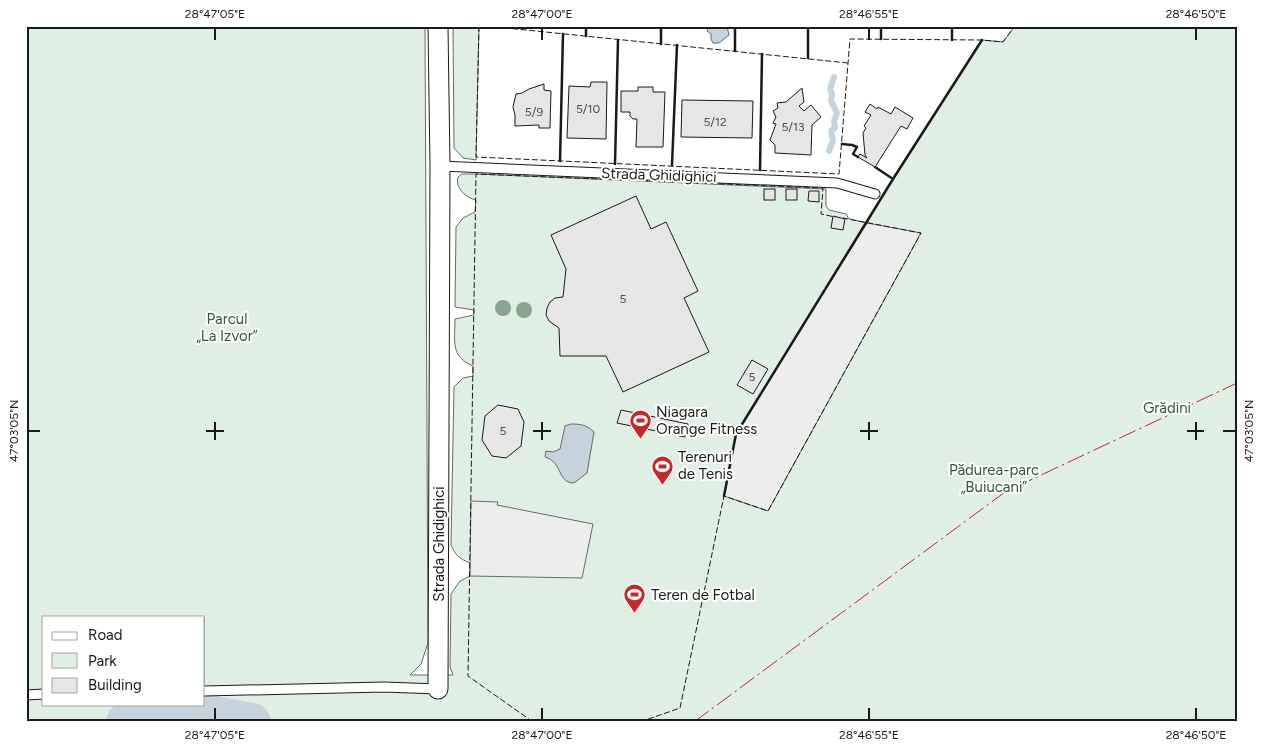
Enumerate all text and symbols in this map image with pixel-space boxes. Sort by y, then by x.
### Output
text: 28°47'05"E [185,7,245,21]
text: 28°47'00"E [511,7,573,21]
text: 28°46'55"E [839,7,899,21]
text: 28°46'50"E [1166,7,1226,21]
house number: 5/10 [576,102,600,116]
house number: 5/9 [525,105,543,119]
house number: 5/12 [703,115,727,129]
house number: 5/13 [781,120,805,134]
street label: Strada Ghidighici [601,164,717,186]
house number: 5 [620,292,627,306]
park label: Parcul „La Izvor” [196,310,258,345]
house number: 5 [749,370,756,384]
park label: Grădini [1143,399,1191,417]
text: 47°03'05"N [7,400,21,462]
text: 47°03'05"N [1242,400,1256,462]
place label: Niagara Orange Fitness [656,403,757,438]
sports icon: Niagara Orange Fitness [628,409,652,440]
house number: 5 [500,424,507,438]
place label: Terenuri de Tenis [678,448,733,483]
sports icon: Terenuri de Tenis [650,454,674,485]
park label: Pădurea-parc „Buiucani” [949,461,1039,496]
street label: Strada Ghidighici [430,486,448,602]
sports icon: Teren de Fotbal [623,583,647,614]
place label: Teren de Fotbal [651,586,755,604]
legend [42,616,205,706]
text: Road [88,626,123,644]
text: Park [88,652,117,670]
text: Building [88,676,142,694]
text: 28°47'05"E [185,728,245,742]
text: 28°47'00"E [511,728,573,742]
text: 28°46'55"E [839,728,899,742]
text: 28°46'50"E [1166,728,1226,742]

